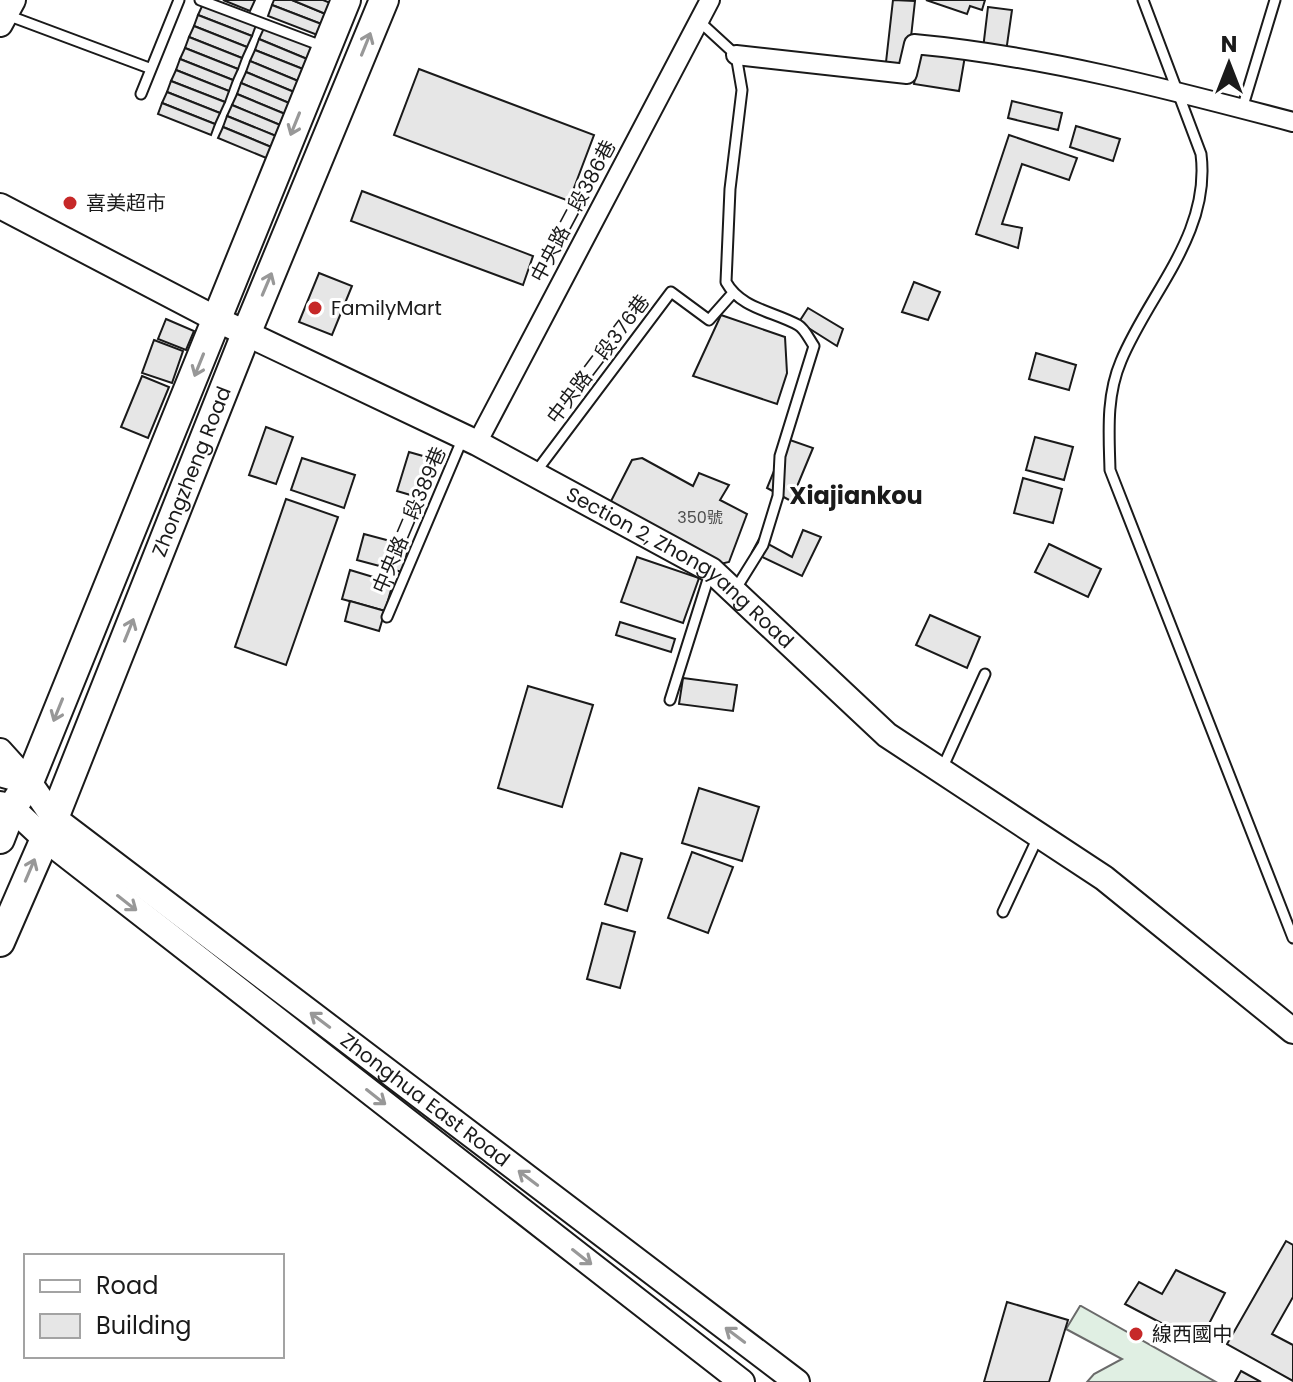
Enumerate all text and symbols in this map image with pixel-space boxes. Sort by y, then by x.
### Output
north arrow [1189,24,1269,104]
text: N [1221,29,1237,60]
one-way arrow [360,32,375,57]
one-way arrow [287,111,301,136]
street label: 中央路二段386巷 [524,135,622,287]
place label: 喜美超市 [86,189,166,217]
marker: 喜美超市 [61,194,79,212]
one-way arrow [260,272,275,297]
street label: 中央路二段376巷 [540,289,656,429]
place label: FamilyMart [331,294,442,322]
marker: FamilyMart [306,299,324,317]
one-way arrow [190,352,205,377]
street label: Zhongzheng Road [145,382,238,561]
street label: 中央路二段389巷 [365,442,453,598]
district label: Xiajiankou [789,479,923,512]
street label: Section 2, Zhongyang Road [561,480,800,655]
house number: 350號 [677,506,723,529]
one-way arrow [123,618,137,643]
one-way arrow [50,697,64,722]
one-way arrow [24,858,39,883]
one-way arrow [116,895,137,912]
one-way arrow [310,1012,332,1029]
street label: Zhonghua East Road [335,1026,516,1173]
one-way arrow [365,1089,387,1106]
one-way arrow [517,1169,539,1186]
one-way arrow [571,1248,592,1266]
legend [24,1254,284,1358]
text: Road [96,1269,158,1302]
text: Building [96,1309,192,1342]
place label: 線西國中 [1152,1320,1232,1348]
marker: 線西國中 [1127,1325,1145,1343]
one-way arrow [724,1326,746,1343]

